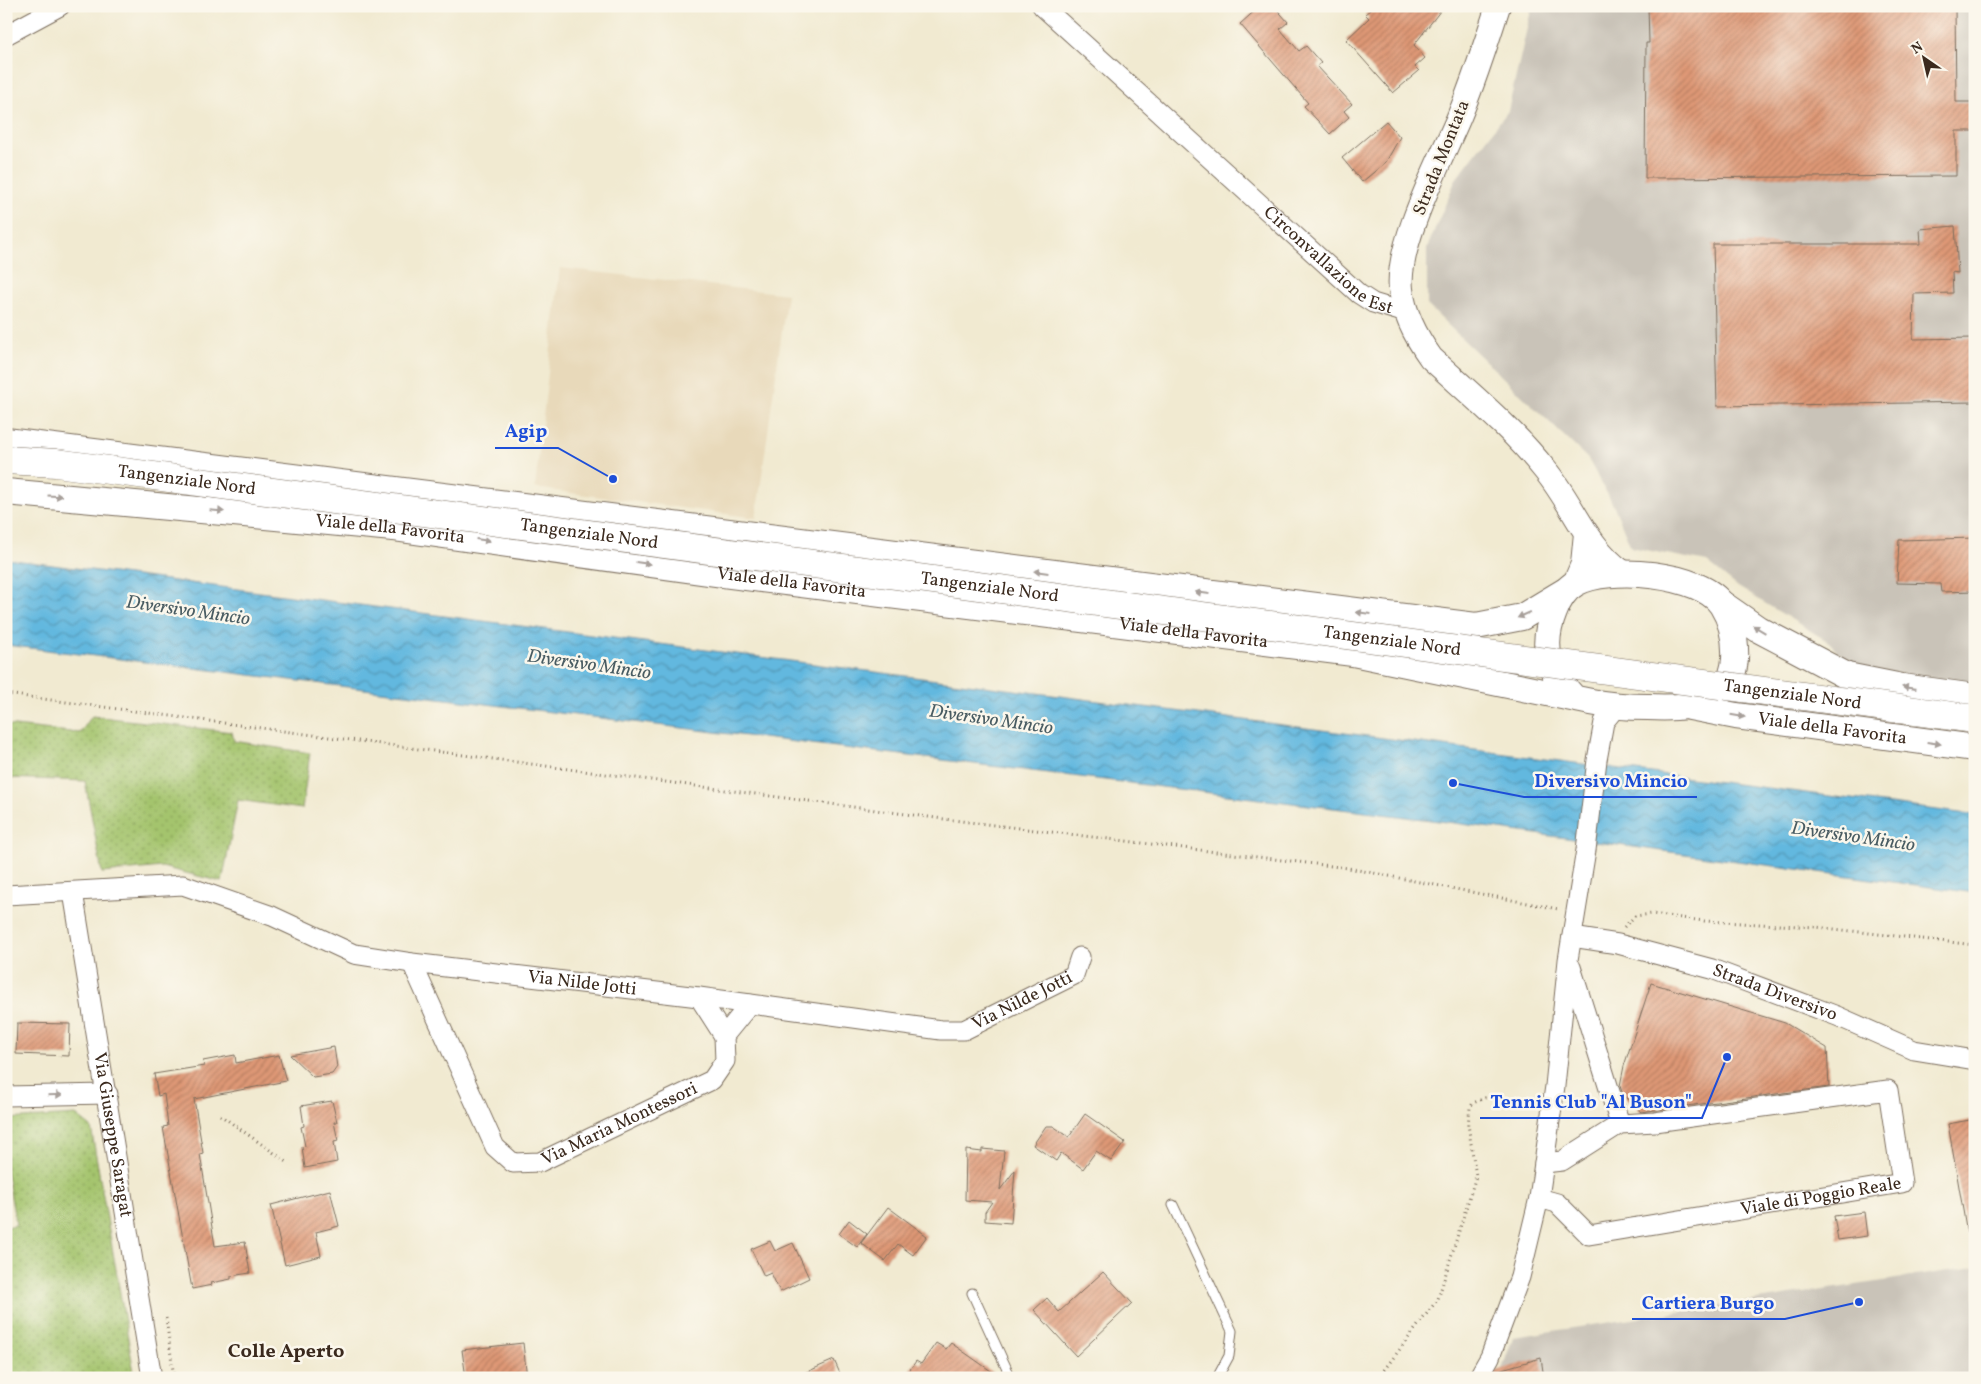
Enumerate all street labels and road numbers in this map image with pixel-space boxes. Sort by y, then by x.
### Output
street label: Strada Montata [1407,97,1477,219]
street label: Circonvallazione Est [1258,200,1396,321]
street label: Tangenziale Nord [116,459,257,502]
street label: Viale della Favorita [314,508,467,550]
street label: Tangenziale Nord [519,513,660,556]
street label: Viale della Favorita [715,561,868,605]
street label: Tangenziale Nord [919,566,1060,609]
street label: Viale della Favorita [1117,611,1270,655]
street label: Tangenziale Nord [1321,620,1463,663]
street label: Tangenziale Nord [1722,673,1863,716]
street label: Viale della Favorita [1756,707,1908,751]
street label: Strada Diversivo [1709,958,1841,1028]
street label: Via Nilde Jotti [526,964,638,1002]
street label: Via Nilde Jotti [968,965,1077,1036]
street label: Via Giuseppe Saragat [87,1050,138,1219]
street label: Via Maria Montessori [537,1076,702,1172]
street label: Viale di Poggio Reale [1739,1171,1903,1222]

